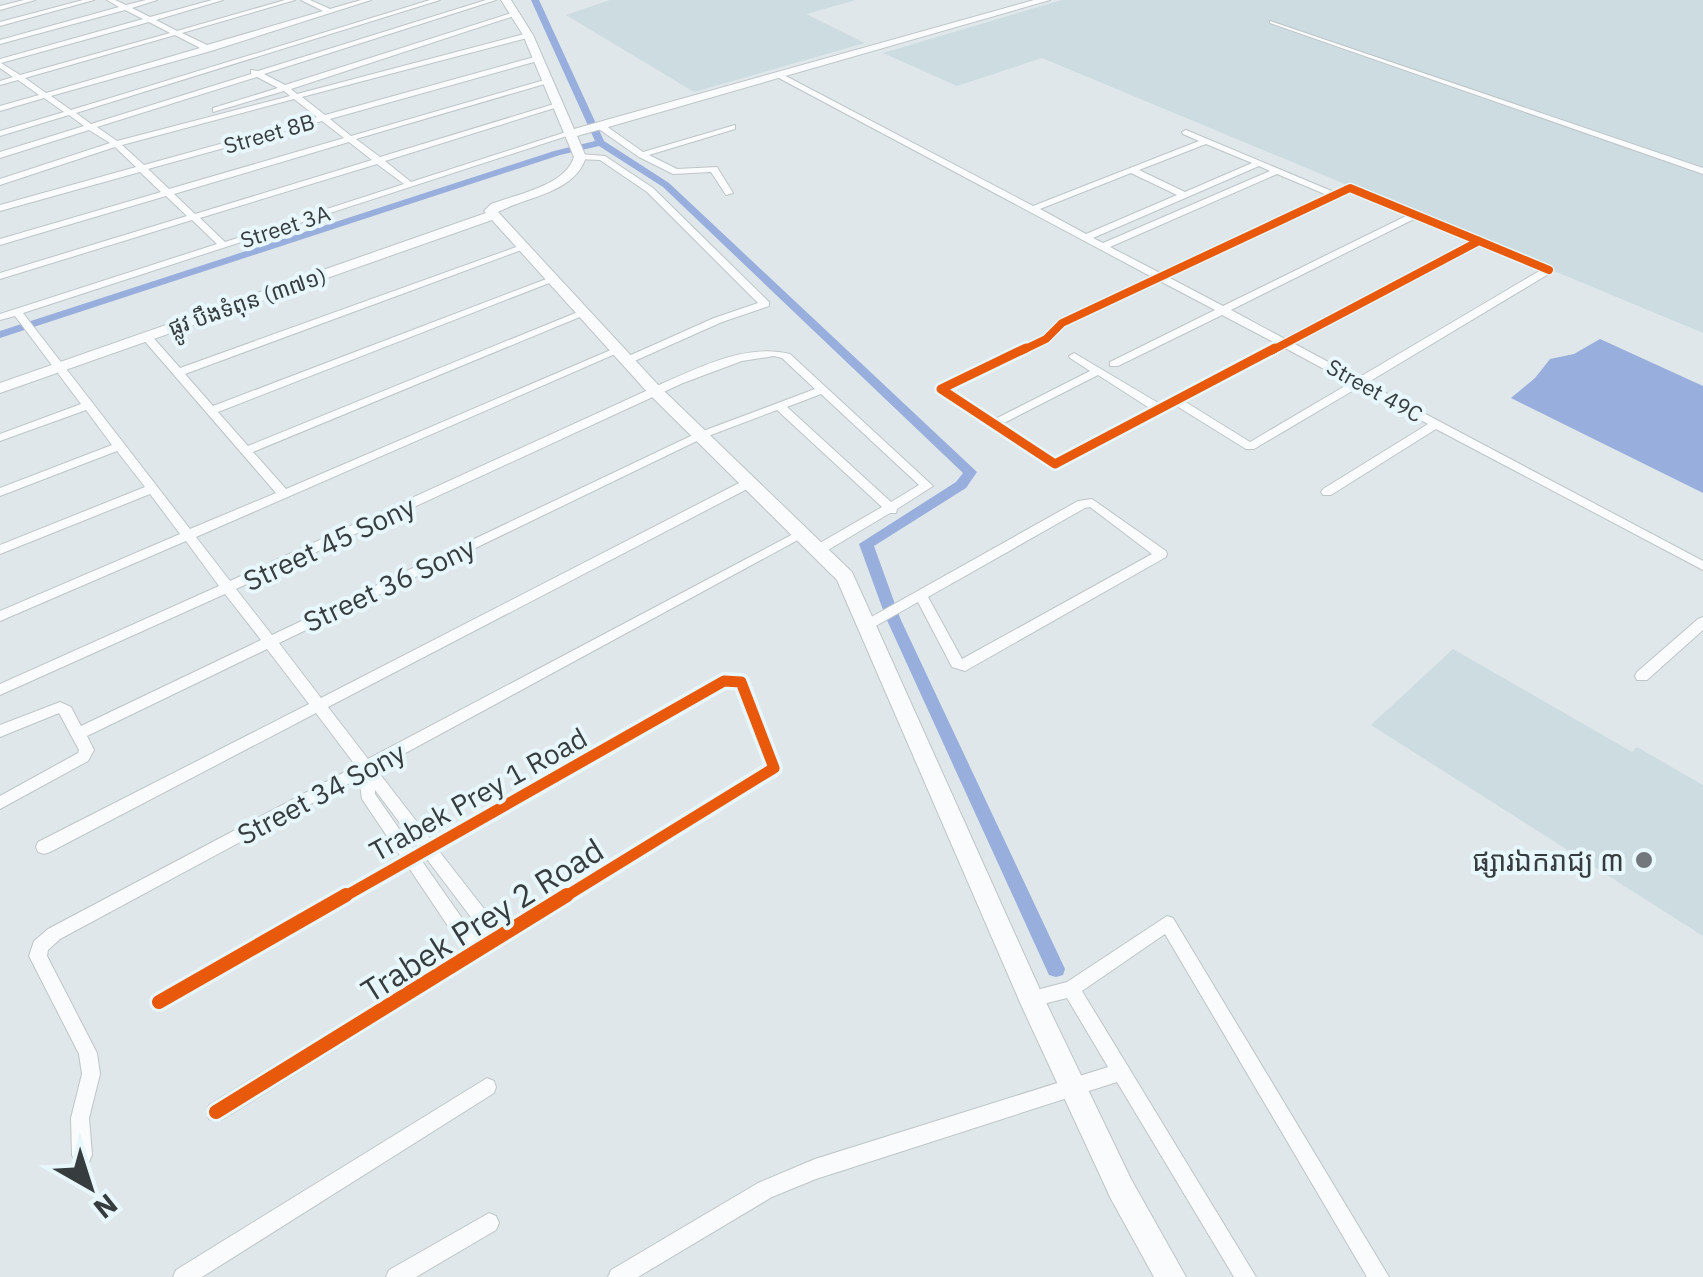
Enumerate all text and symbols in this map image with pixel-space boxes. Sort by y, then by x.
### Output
street label: Street 8B [220,106,318,160]
street label: Street 3A [236,198,334,254]
street label: ផ្លូវ បឹងទំពុន (៣៧១) [164,260,332,348]
street label: Street 49C [1322,352,1428,428]
street label: Street 45 Sony [237,487,421,599]
street label: Street 36 Sony [297,528,481,640]
street label: Trabek Prey 1 Road [363,719,593,869]
street label: Street 34 Sony [231,733,411,853]
street label: Trabek Prey 2 Road [353,829,611,1011]
place label: ផ្សារឯករាជ្យ ៣ [1472,842,1624,879]
marker: ផ្សារឯករាជ្យ ៣ [1633,849,1655,871]
north arrow [40,1137,140,1237]
text: N [87,1186,126,1228]

